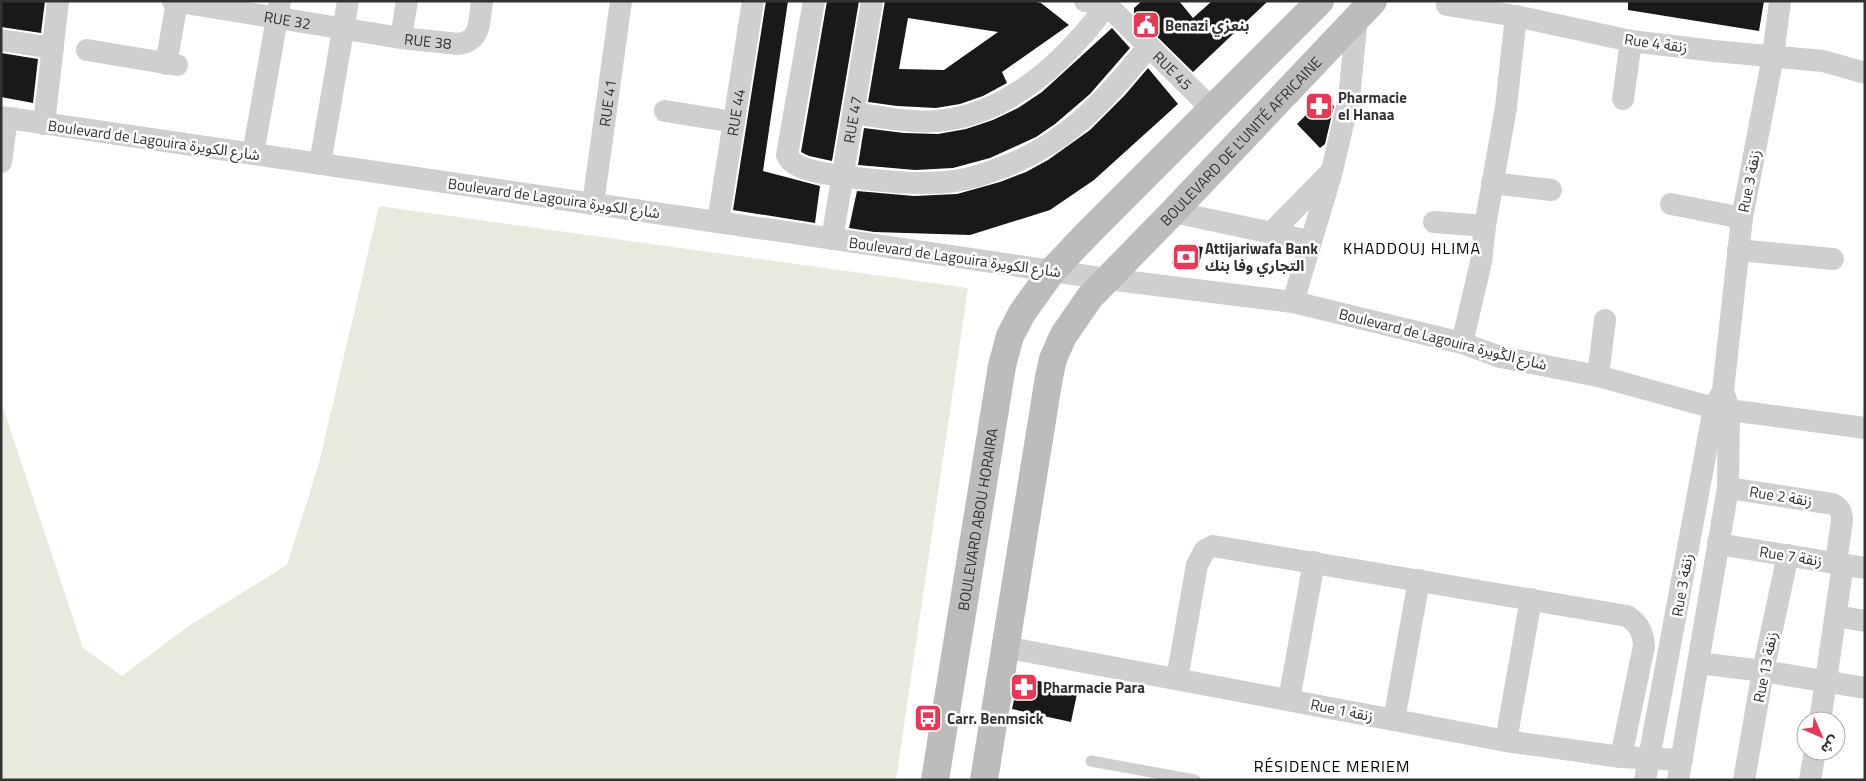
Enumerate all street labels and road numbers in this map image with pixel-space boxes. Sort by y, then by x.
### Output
street label: RUE 32 [262,4,313,35]
street label: RUE 38 [403,27,453,55]
street label: Rue 4 زنقة [1623,27,1689,59]
street label: RUE 45 [1148,45,1198,95]
street label: BOULEVARD DE L'UNITÉ AFRICAINE [1154,51,1327,231]
street label: RUE 41 [592,78,622,128]
street label: RUE 44 [720,87,750,138]
street label: RUE 47 [837,94,867,145]
street label: Boulevard de Lagouira شارع الكويرة [46,114,262,167]
street label: Rue 3 زنقة [1732,148,1766,214]
street label: Boulevard de Lagouira شارع الكويرة [446,172,662,225]
street label: Boulevard de Lagouira شارع الكويرة [847,231,1063,284]
street label: Boulevard de Lagouira شارع الڭويرة [1336,302,1550,377]
street label: BOULEVARD ABOU HORAIRA [951,426,1003,612]
street label: Rue 2 زنقة [1748,480,1814,512]
street label: Rue 7 زنقة [1758,540,1824,572]
street label: Rue 3 زنقة [1665,552,1699,618]
street label: Rue 13 زنقة [1747,629,1783,705]
street label: Rue 1 زنقة [1309,693,1375,727]

